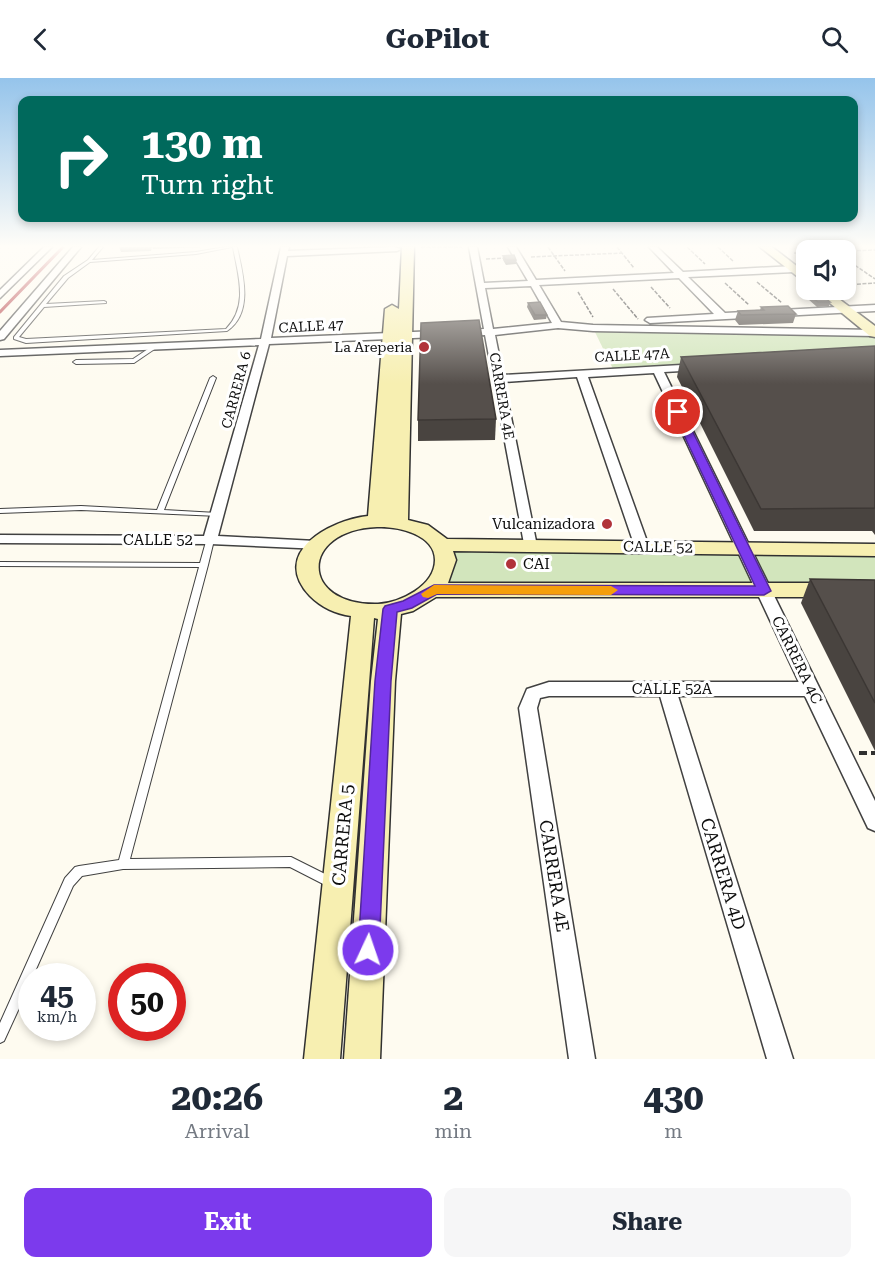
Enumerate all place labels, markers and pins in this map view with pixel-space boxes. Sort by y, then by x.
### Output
place label: La Areperia [334,339,412,355]
marker: La Areperia [417,340,431,354]
pin [652,386,703,437]
place label: Vulcanizadora [492,515,595,533]
marker: Vulcanizadora [600,517,614,531]
place label: CAI [523,555,550,573]
marker: CAI [504,557,518,571]

